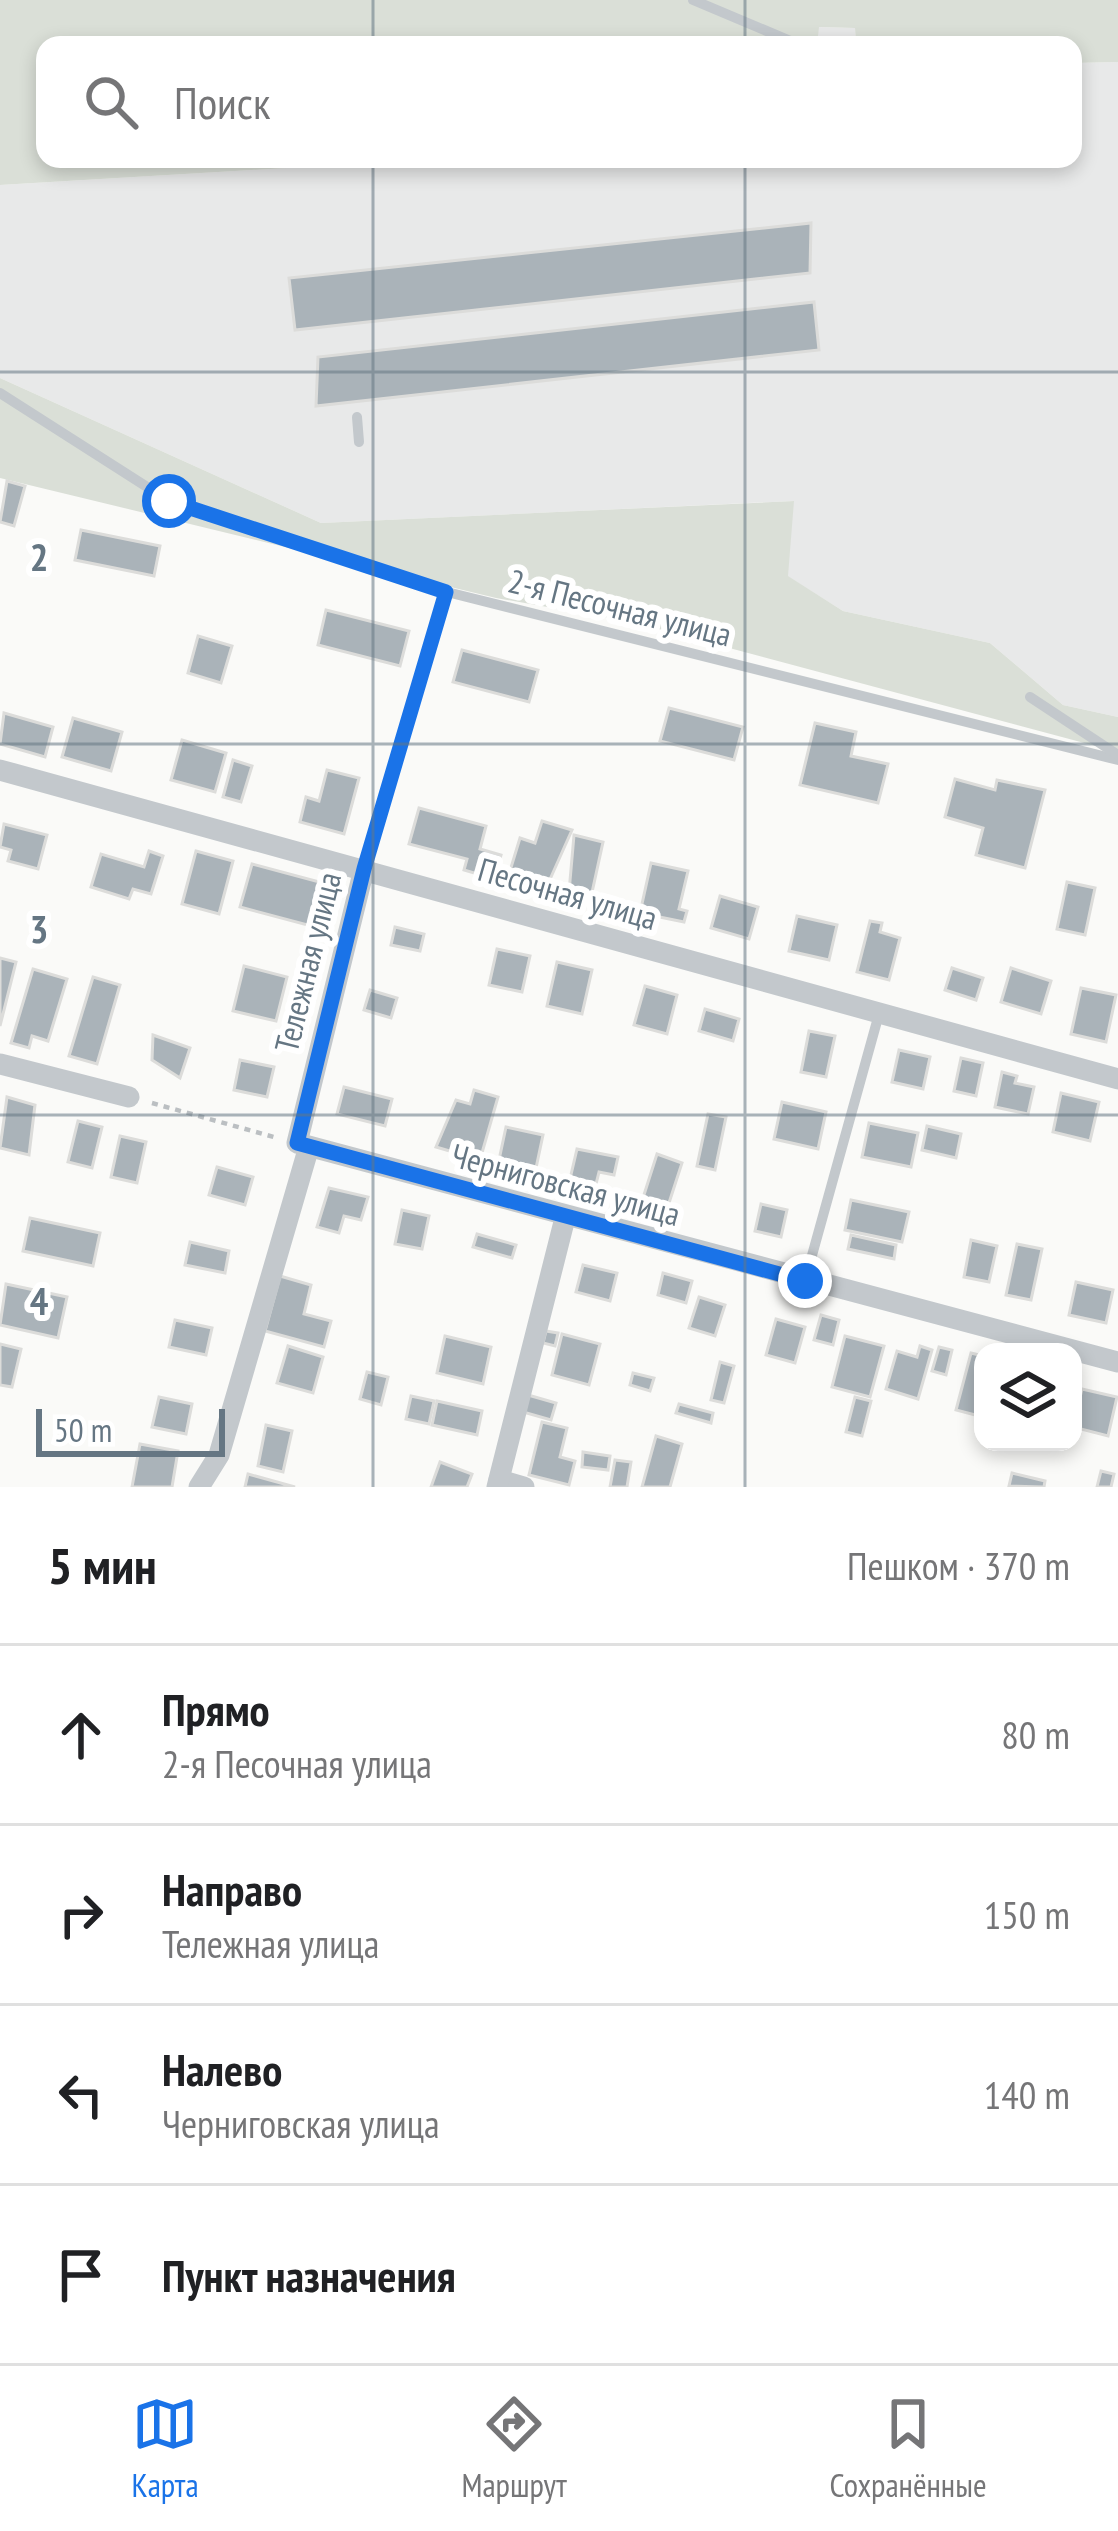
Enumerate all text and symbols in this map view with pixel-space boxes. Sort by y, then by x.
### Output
search box [36,36,1082,168]
icon: search [78,69,144,135]
text: Поиск [174,73,270,131]
route start [142,474,196,528]
text: 2 [30,531,48,582]
street label: 2-я Песочная улица [504,559,736,655]
street label: Песочная улица [474,847,662,939]
street label: Тележная улица [264,868,350,1056]
text: 3 [30,903,48,954]
street label: Черниговская улица [447,1133,685,1235]
route end [778,1254,832,1308]
text: 4 [30,1275,49,1326]
map controls [974,1343,1082,1451]
button: layers [974,1343,1082,1451]
scale bar [36,1403,225,1456]
text: 50 m [54,1408,112,1451]
text: 5 мин [48,1532,157,1598]
text: Пешком · 370 m [847,1540,1070,1591]
text: Прямо [162,1680,270,1738]
icon: ahead [48,1702,114,1768]
text: 80 m [1001,1709,1070,1760]
text: 2-я Песочная улица [162,1738,432,1789]
text: Направо [162,1860,302,1918]
icon: right [48,1882,114,1948]
text: 150 m [984,1889,1070,1940]
text: Тележная улица [162,1918,379,1969]
text: Налево [162,2040,282,2098]
icon: left [48,2062,114,2128]
text: 140 m [984,2069,1070,2120]
text: Черниговская улица [162,2098,440,2149]
icon: arrive [48,2242,114,2308]
text: Пункт назначения [162,2246,456,2304]
tab: Карта [131,2391,199,2506]
tab: Маршрут [461,2391,567,2506]
tab: Сохранённые [830,2391,987,2506]

